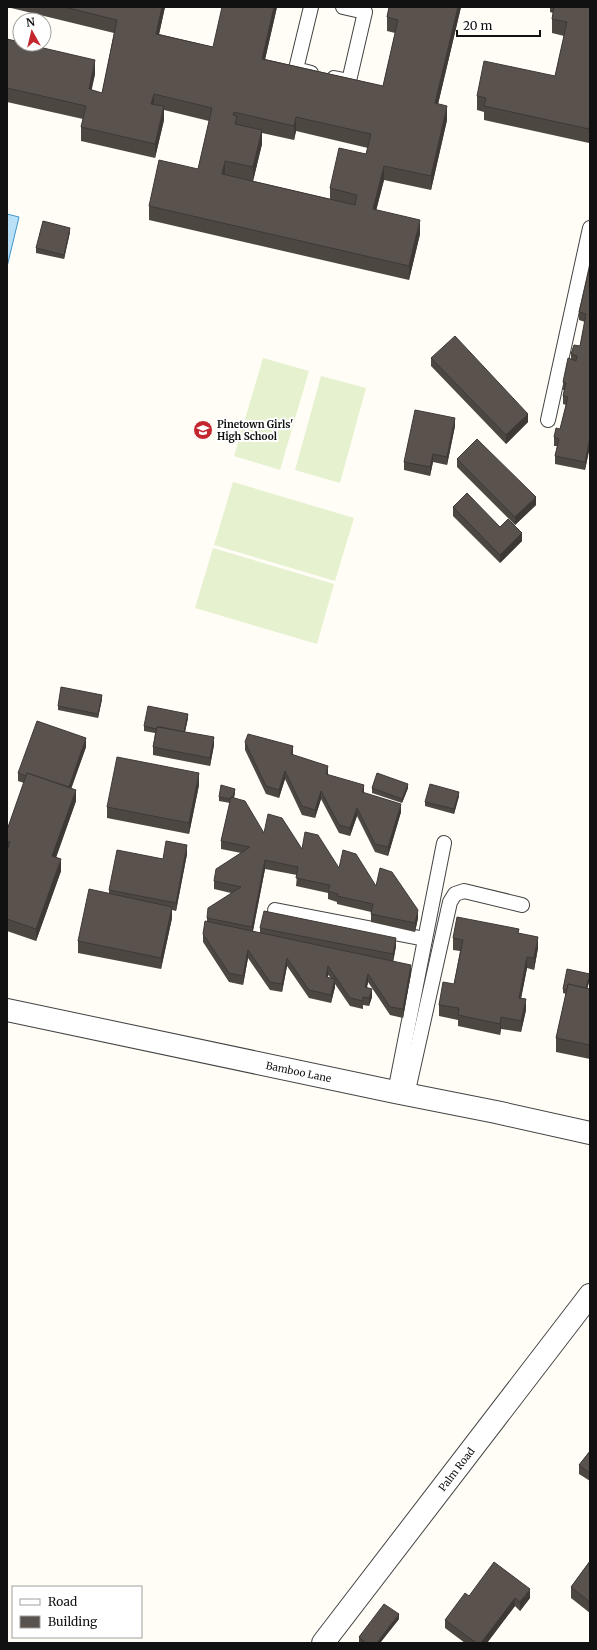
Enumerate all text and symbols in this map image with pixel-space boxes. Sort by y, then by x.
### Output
north arrow [12,12,52,52]
scale bar [457,12,540,38]
text: N [25,15,36,30]
text: 20 m [463,18,492,33]
place label: Pinetown Girls' High School [217,418,293,443]
school or university icon: Pinetown Girls' High School [192,419,214,441]
street label: Bamboo Lane [265,1059,332,1085]
street label: Palm Road [436,1445,478,1494]
legend [12,1586,142,1638]
text: Road [48,1594,77,1609]
text: Building [48,1614,98,1629]

